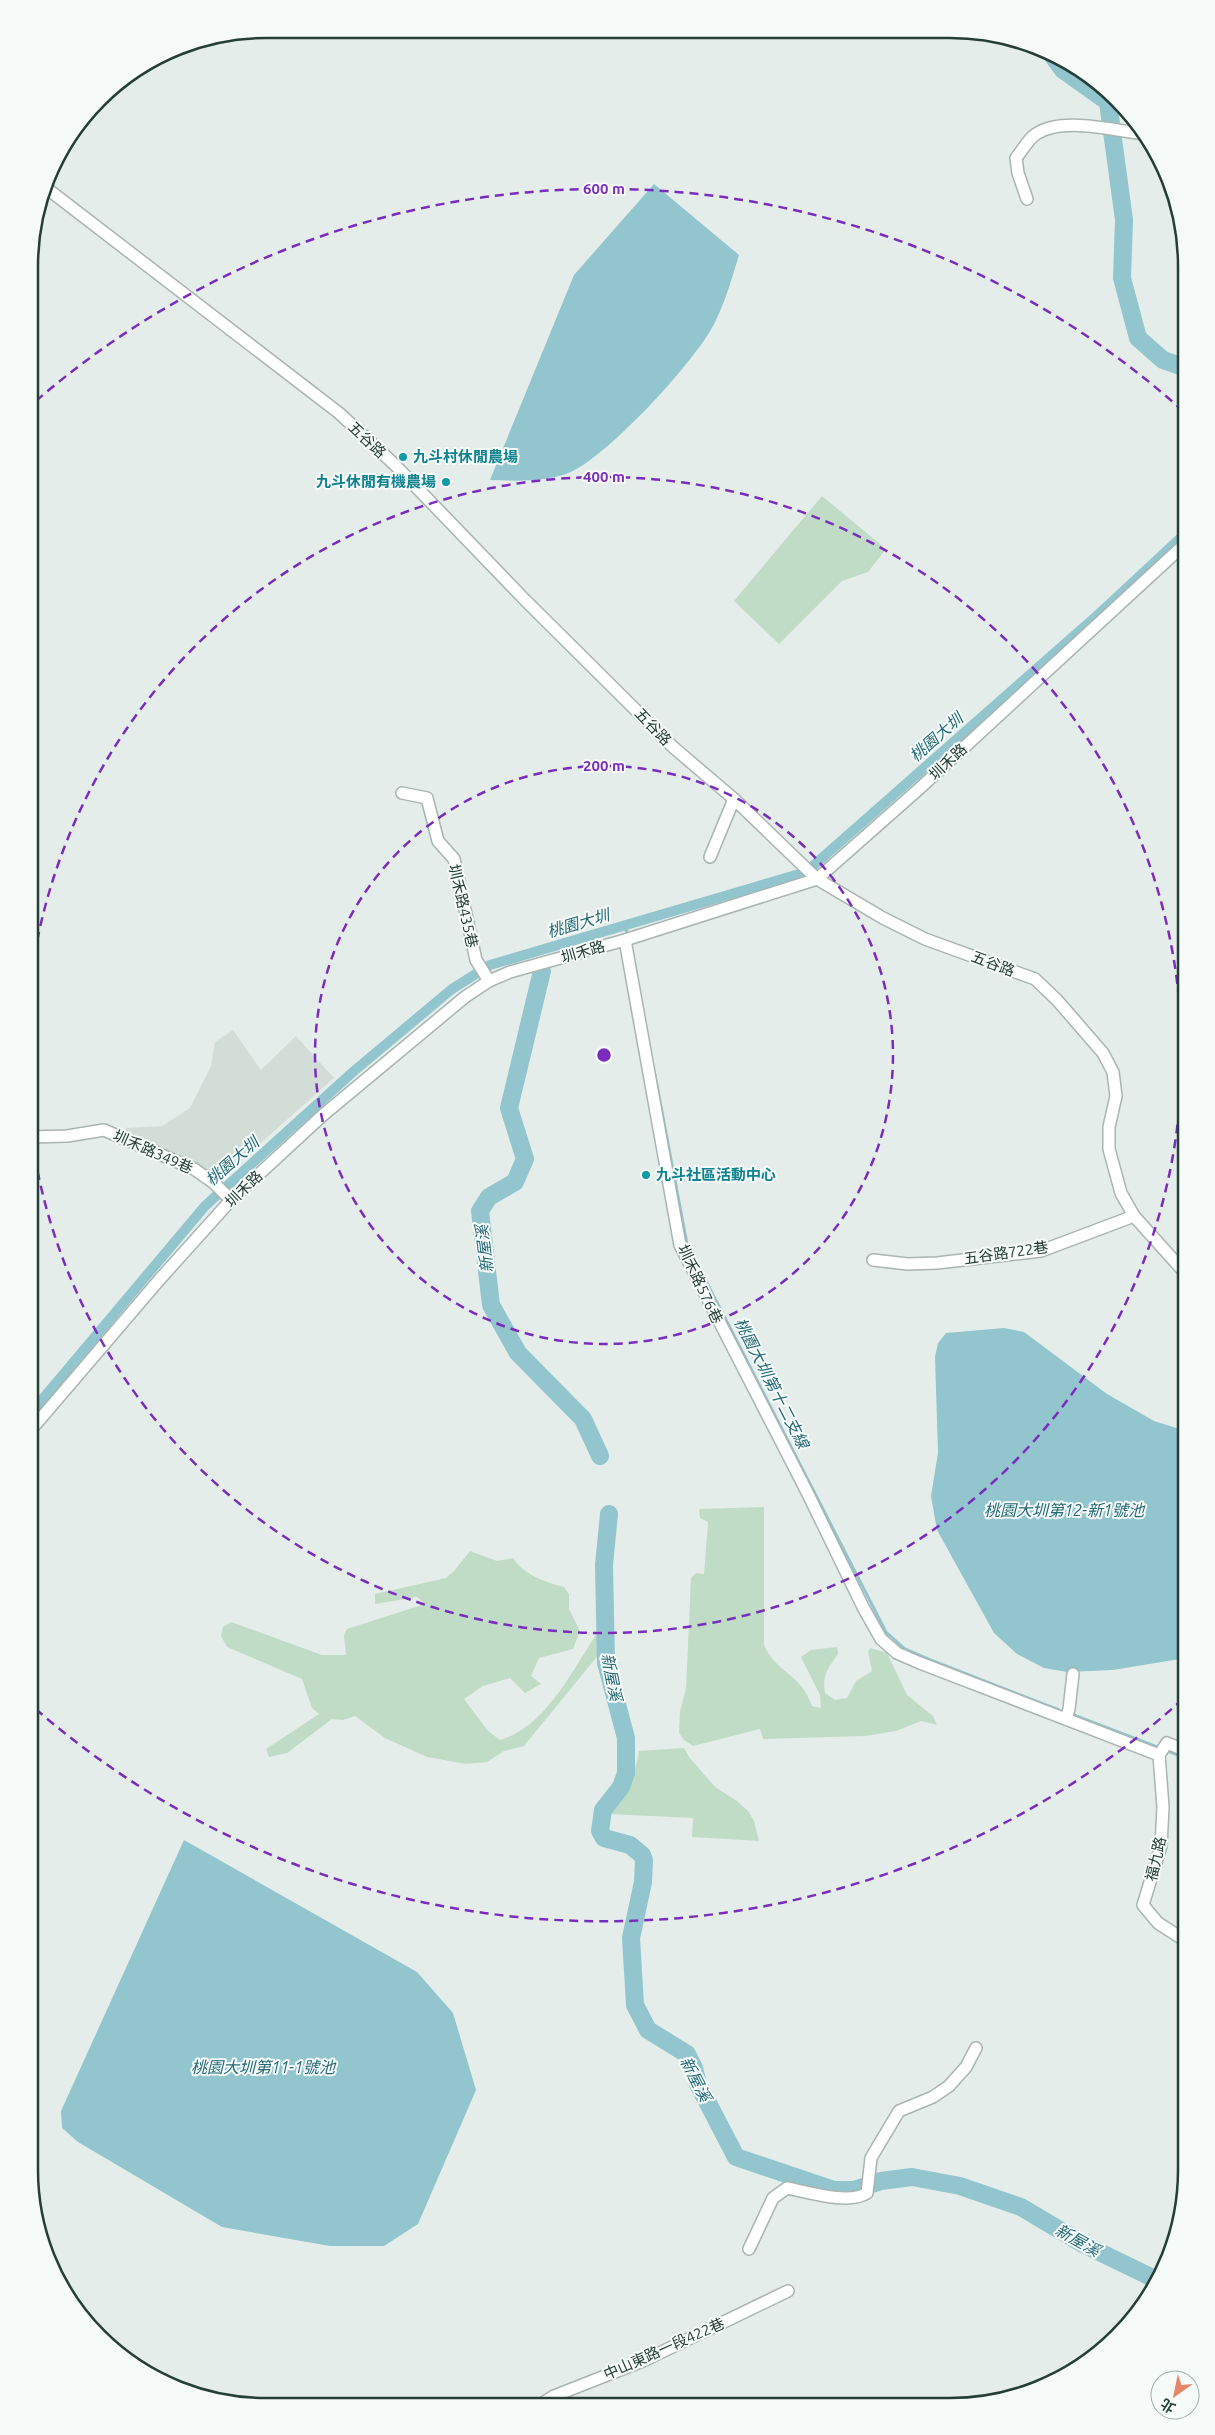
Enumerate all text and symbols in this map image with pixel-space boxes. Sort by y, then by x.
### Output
text: 600 m [583,180,625,197]
street label: 五谷路 [345,418,390,461]
place label: 九斗村休閒農場 [413,448,518,465]
marker: 九斗村休閒農場 [397,451,409,463]
text: 400 m [583,468,625,485]
place label: 九斗休閒有機農場 [316,473,436,490]
marker: 九斗休閒有機農場 [440,476,452,488]
street label: 五谷路 [632,705,675,749]
water label: 桃園大圳 [906,708,968,765]
street label: 圳禾路 [925,740,970,783]
text: 200 m [583,757,625,774]
street label: 圳禾路435巷 [446,862,481,949]
water label: 桃園大圳 [545,905,613,940]
street label: 圳禾路 [559,937,607,966]
street label: 五谷路 [969,948,1017,980]
centre of rings [595,1046,613,1064]
street label: 圳禾路349巷 [111,1126,196,1177]
water label: 桃園大圳 [202,1132,264,1189]
place label: 九斗社區活動中心 [656,1166,776,1183]
street label: 圳禾路 [222,1167,266,1210]
marker: 九斗社區活動中心 [640,1169,652,1181]
water label: 新屋溪 [472,1222,496,1274]
street label: 五谷路722巷 [962,1238,1049,1267]
street label: 圳禾路576巷 [675,1242,726,1326]
water label: 桃園大圳第十二支線 [731,1315,814,1453]
water label: 桃園大圳第12-新1號池 [984,1501,1146,1519]
water label: 新屋溪 [599,1652,626,1704]
street label: 福九路 [1142,1835,1169,1883]
water label: 新屋溪 [677,2054,716,2106]
water label: 桃園大圳第11-1號池 [191,2058,337,2076]
water label: 新屋溪 [1053,2220,1105,2260]
street label: 中山東路一段422巷 [601,2314,727,2383]
north arrow [1150,2370,1200,2420]
text: 北 [1158,2395,1178,2416]

